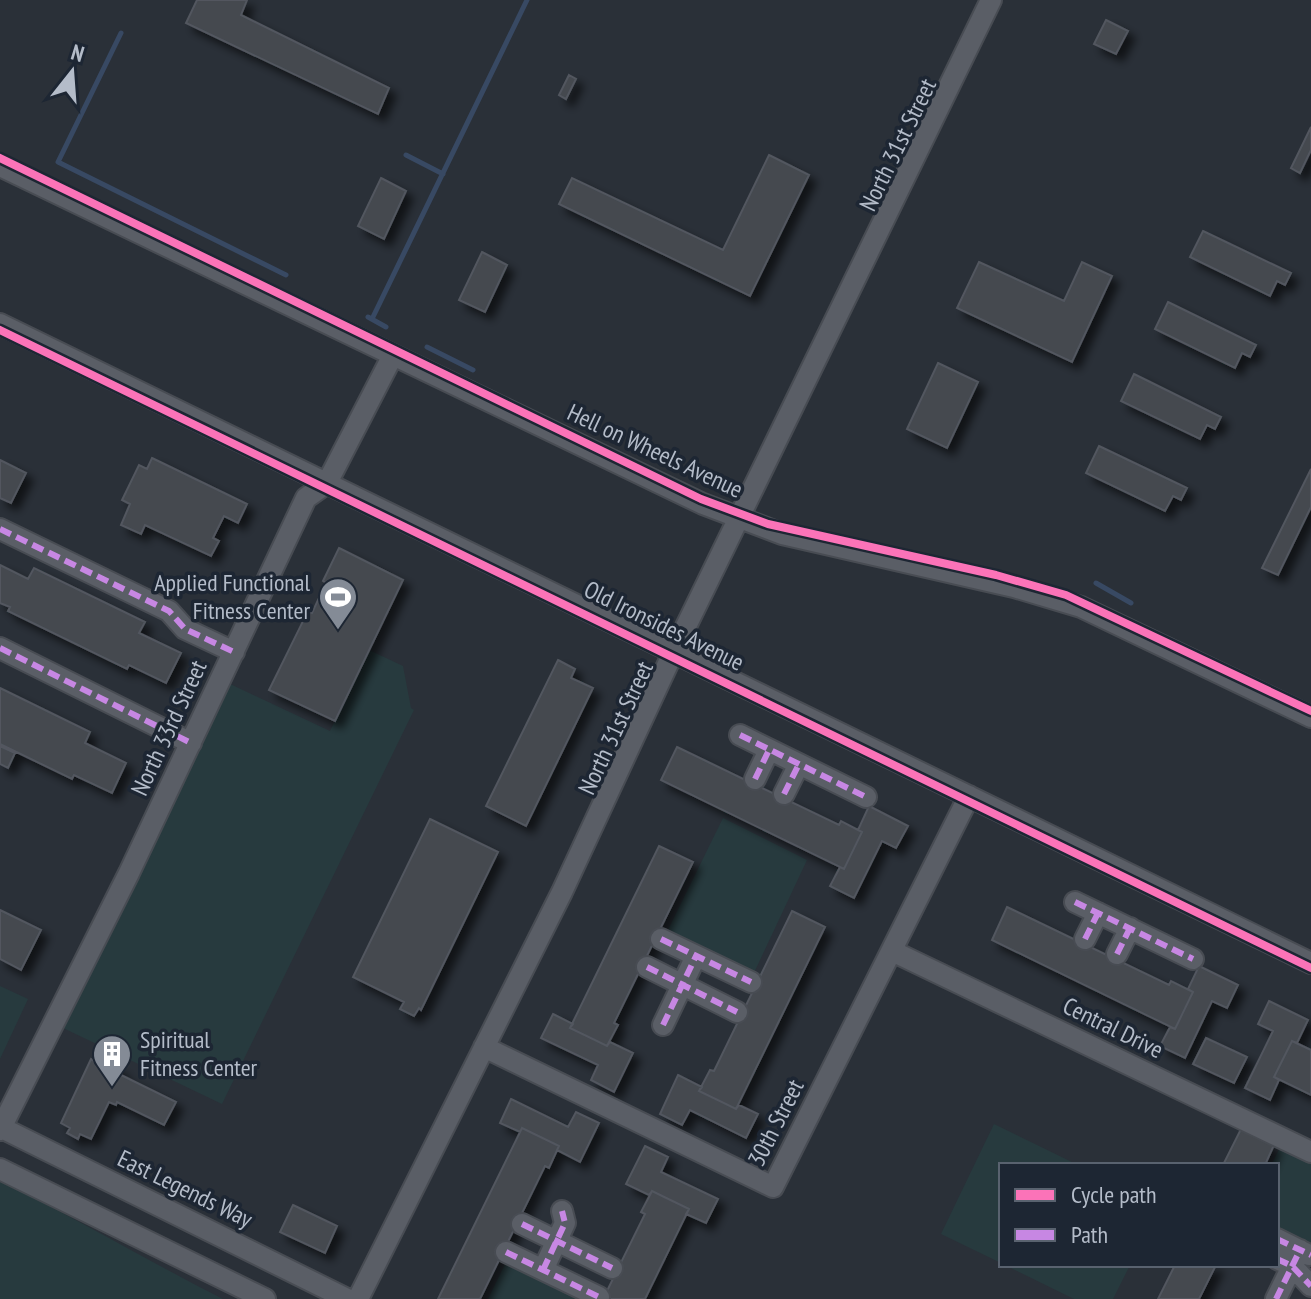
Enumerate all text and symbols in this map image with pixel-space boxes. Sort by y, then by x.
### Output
north arrow [32,32,112,112]
text: N [68,38,88,68]
street label: North 31st Street [852,73,943,216]
street label: Hell on Wheels Avenue [563,396,748,505]
place label: Applied Functional Fitness Center [154,567,310,626]
street label: Old Ironsides Avenue [579,573,749,678]
sports icon: Applied Functional Fitness Center [317,576,359,631]
street label: North 33rd Street [124,655,214,801]
street label: North 31st Street [571,656,660,799]
street label: Central Drive [1058,990,1168,1065]
place label: Spiritual Fitness Center [140,1024,258,1083]
building icon: Spiritual Fitness Center [91,1033,133,1088]
street label: 30th Street [741,1074,811,1171]
street label: East Legends Way [113,1143,258,1235]
legend [999,1163,1279,1267]
text: Cycle path [1071,1179,1157,1210]
text: Path [1071,1219,1108,1250]

